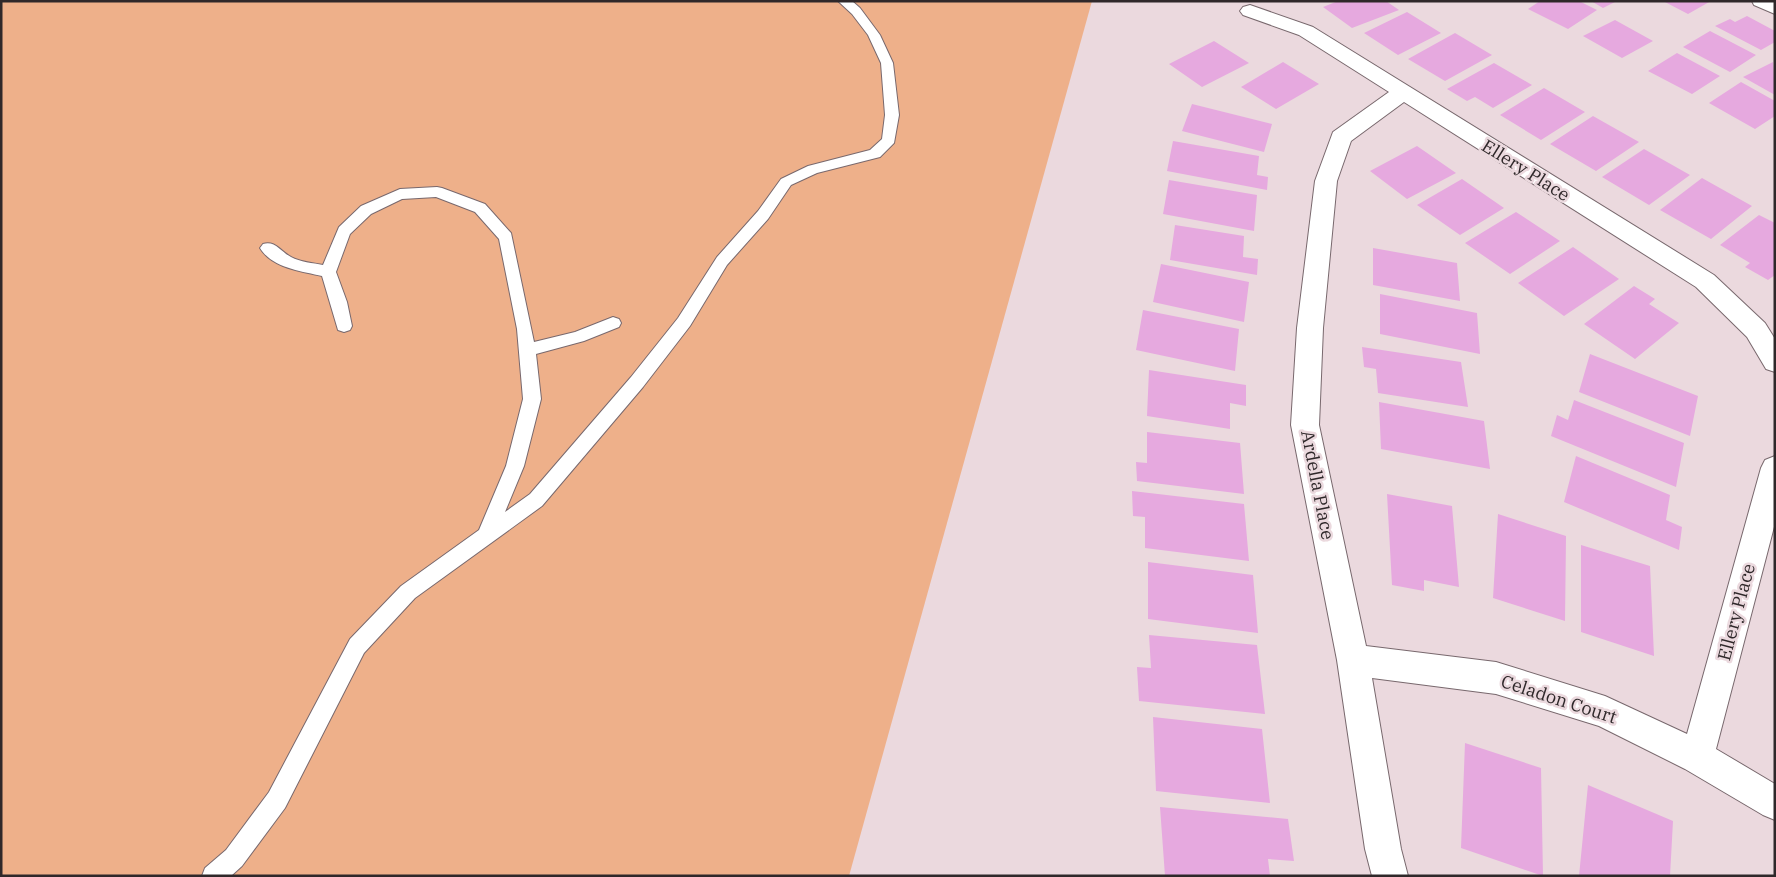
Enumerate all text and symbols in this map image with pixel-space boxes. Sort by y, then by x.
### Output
street label: Ellery Place [1478,134,1574,206]
street label: Ardella Place [1296,428,1340,542]
street label: Ellery Place [1712,561,1760,663]
street label: Celadon Court [1498,669,1620,729]

